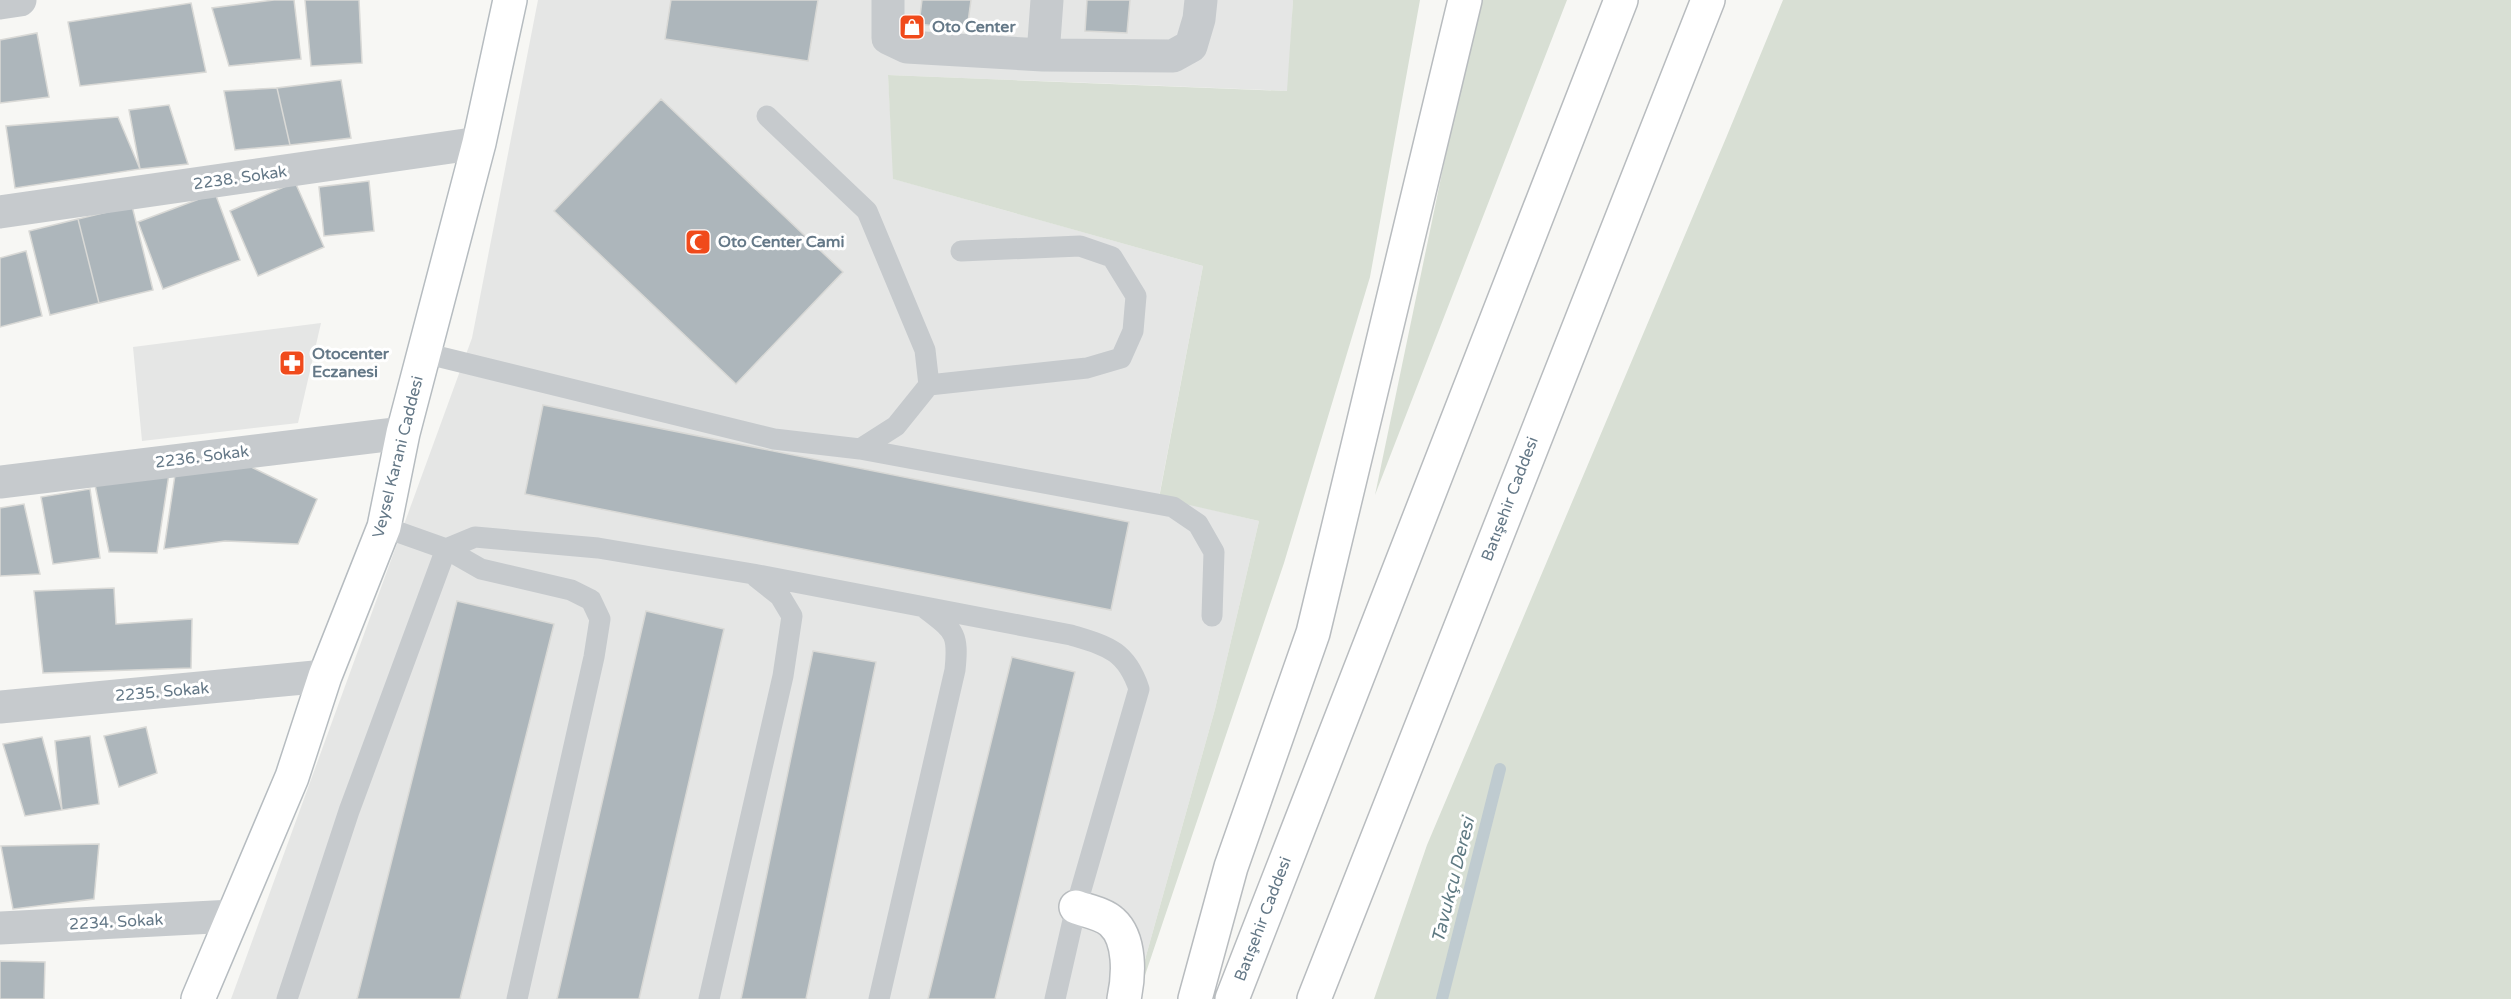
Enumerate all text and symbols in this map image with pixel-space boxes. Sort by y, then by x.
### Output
shop icon: Oto Center [897,12,927,42]
place label: Oto Center [932,17,1016,37]
street label: 2238. Sokak [192,161,288,194]
mosque icon: Oto Center Cami [683,227,713,257]
place label: Oto Center Cami [718,232,844,252]
place label: Otocenter Eczanesi [312,344,390,382]
pharmacy icon: Otocenter Eczanesi [277,348,307,378]
street label: Veysel Karani Caddesi [368,374,428,540]
street label: Batışehir Caddesi [1477,434,1543,564]
street label: 2236. Sokak [154,441,250,473]
street label: 2235. Sokak [114,678,210,706]
water label: Tavukçu Deresi [1427,813,1480,945]
street label: Batışehir Caddesi [1230,854,1296,984]
street label: 2234. Sokak [68,910,164,934]

